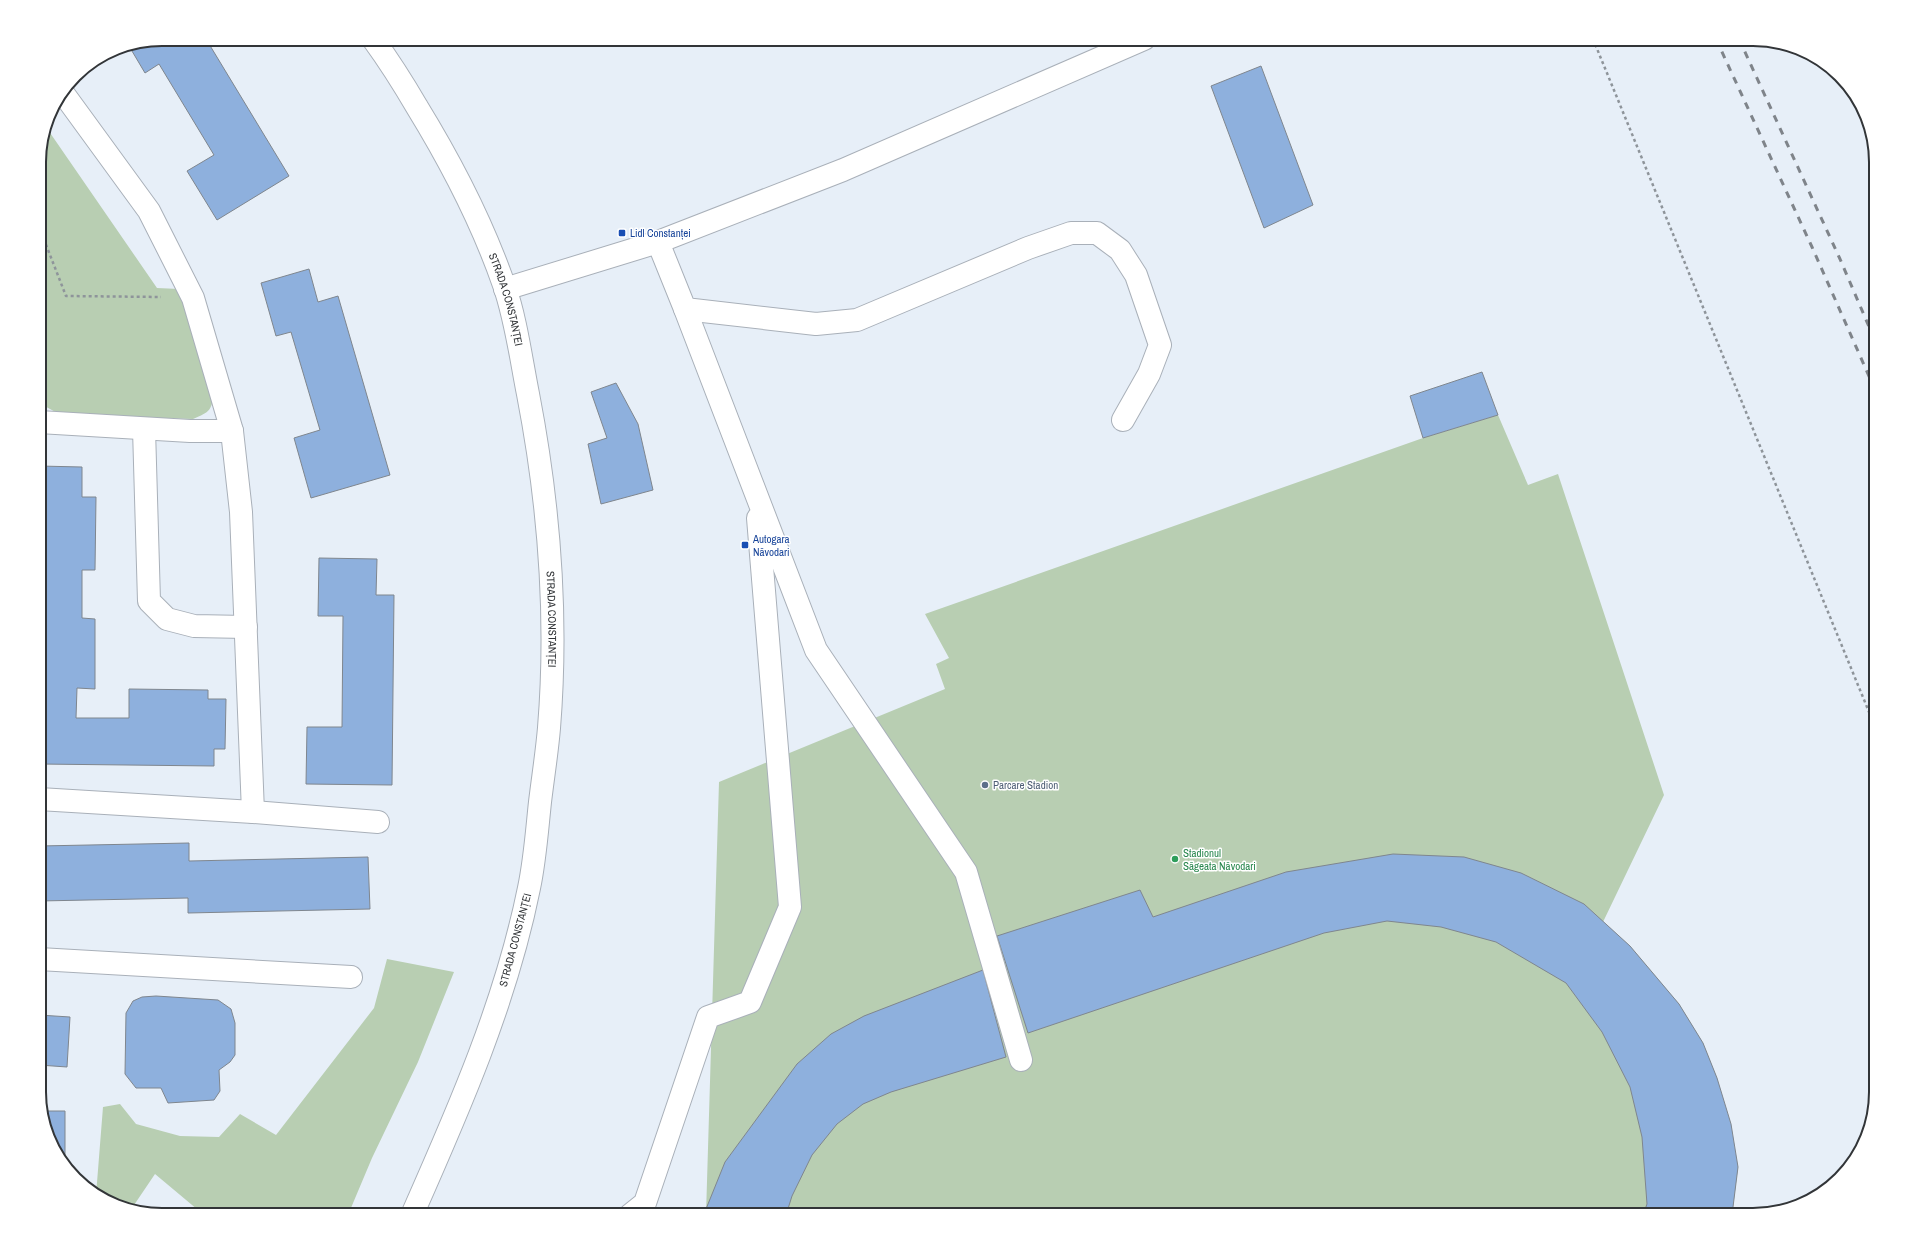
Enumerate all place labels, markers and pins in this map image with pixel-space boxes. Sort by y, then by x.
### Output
place label: Lidl Constanței [630,226,691,240]
marker: Lidl Constanței [617,228,627,238]
place label: Autogara Năvodari [752,532,790,559]
marker: Autogara Năvodari [740,540,750,550]
place label: Parcare Stadion [993,778,1058,792]
marker: Parcare Stadion [980,780,990,790]
place label: Stadionul Săgeata Năvodari [1183,846,1256,873]
marker: Stadionul Săgeata Năvodari [1170,854,1180,864]

